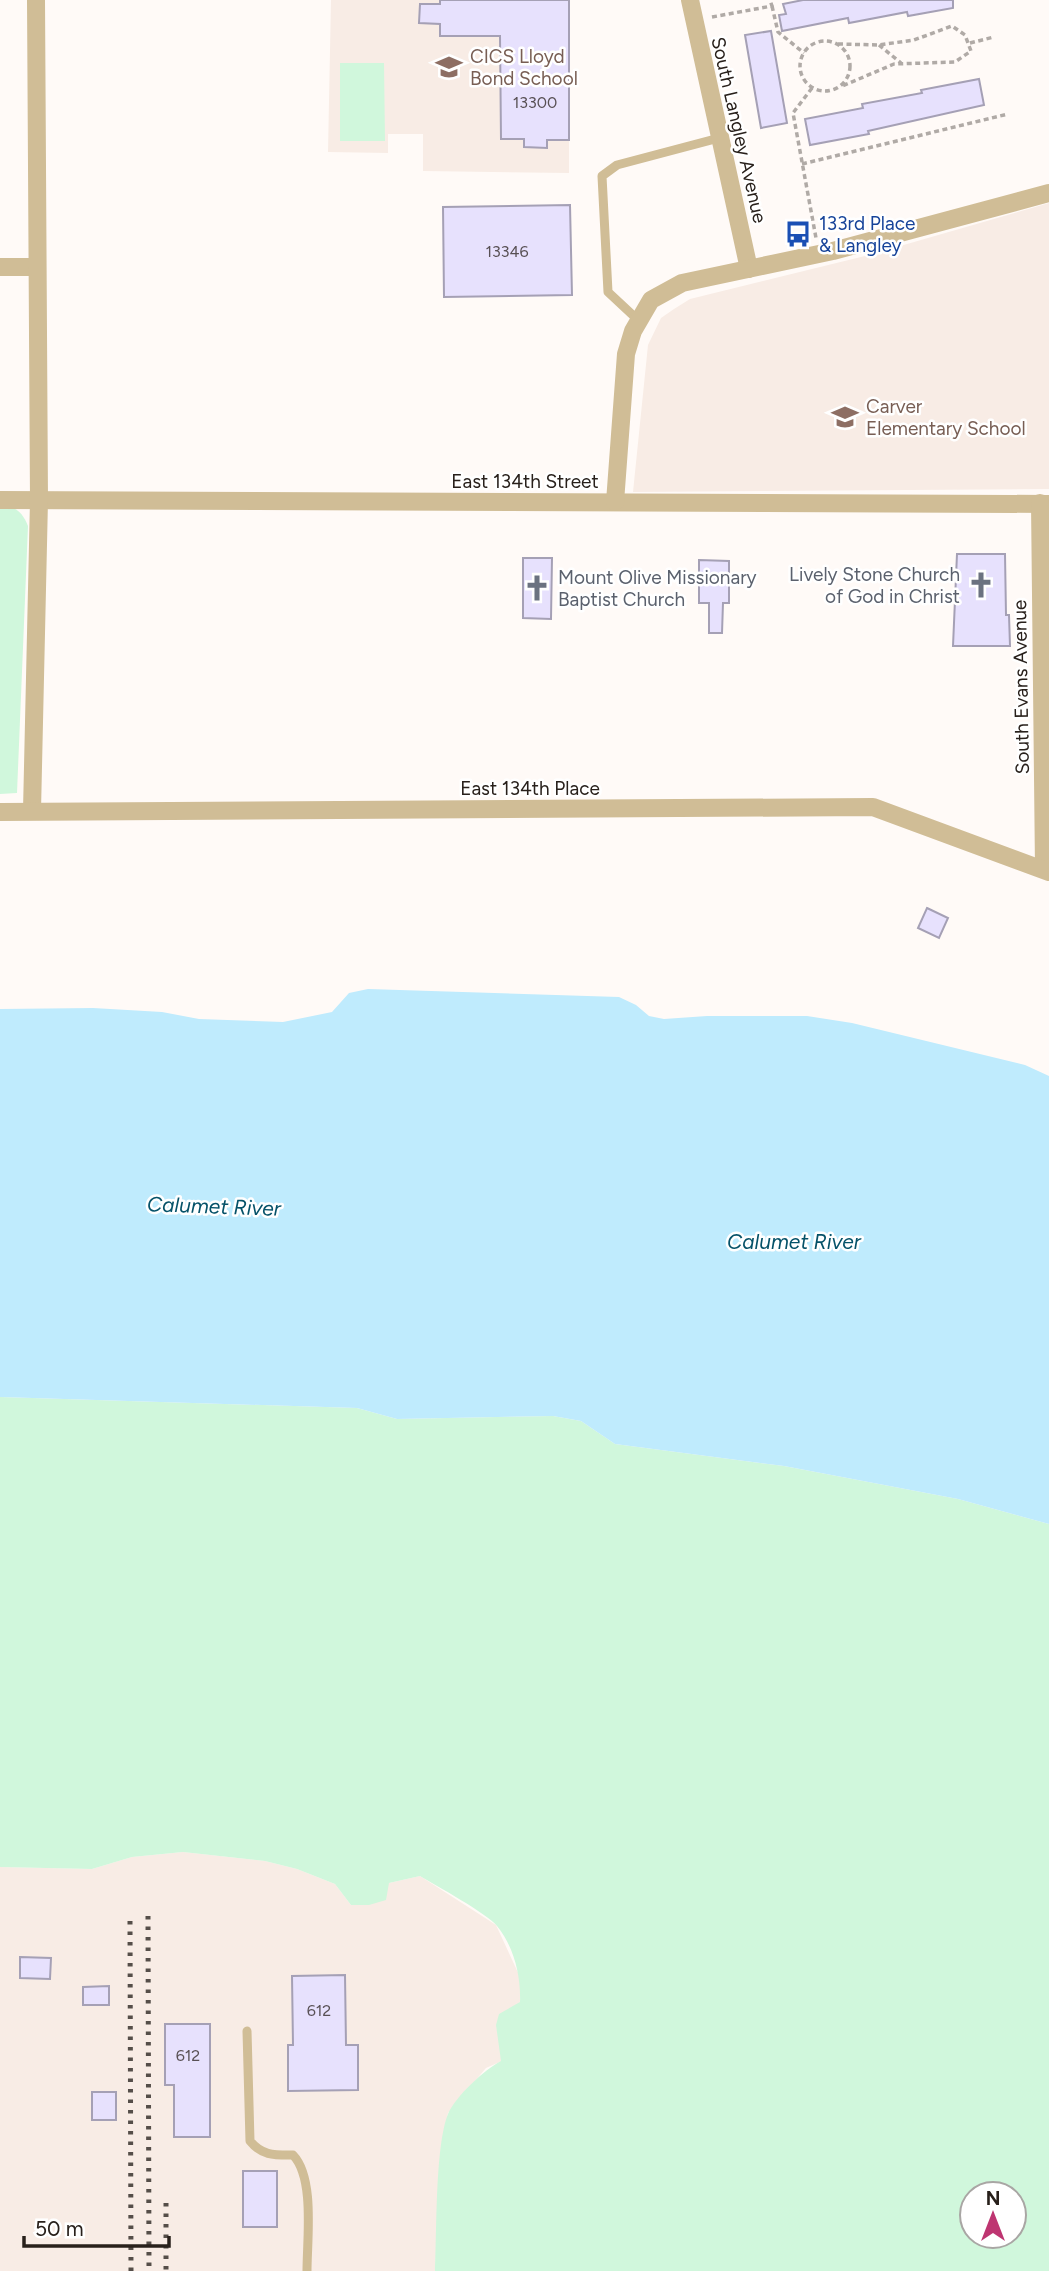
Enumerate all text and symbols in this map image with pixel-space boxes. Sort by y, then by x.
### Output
street label: South Langley Avenue [706,35,772,225]
place label: CICS Lloyd Bond School [470,45,578,90]
school or university icon: CICS Lloyd Bond School [434,52,464,82]
house number: 13300 [513,93,557,112]
place label: 133rd Place & Langley [819,212,915,257]
bus stop icon: 133rd Place & Langley [783,219,813,249]
house number: 13346 [485,242,529,261]
place label: Carver Elementary School [866,395,1026,440]
school or university icon: Carver Elementary School [830,402,860,432]
street label: East 134th Street [451,470,599,493]
place label: Lively Stone Church of God in Christ [789,563,960,608]
place label: Mount Olive Missionary Baptist Church [558,566,757,611]
church icon: Lively Stone Church of God in Christ [966,570,996,600]
church icon: Mount Olive Missionary Baptist Church [522,573,552,603]
street label: South Evans Avenue [1008,599,1034,775]
street label: East 134th Place [460,777,600,800]
water label: Calumet River [147,1191,282,1221]
water label: Calumet River [727,1229,862,1254]
house number: 612 [307,2001,331,2020]
house number: 612 [176,2046,200,2065]
north arrow [958,2180,1028,2250]
text: N [986,2187,1000,2210]
scale bar [24,2204,170,2248]
text: 50 m [35,2216,84,2241]

